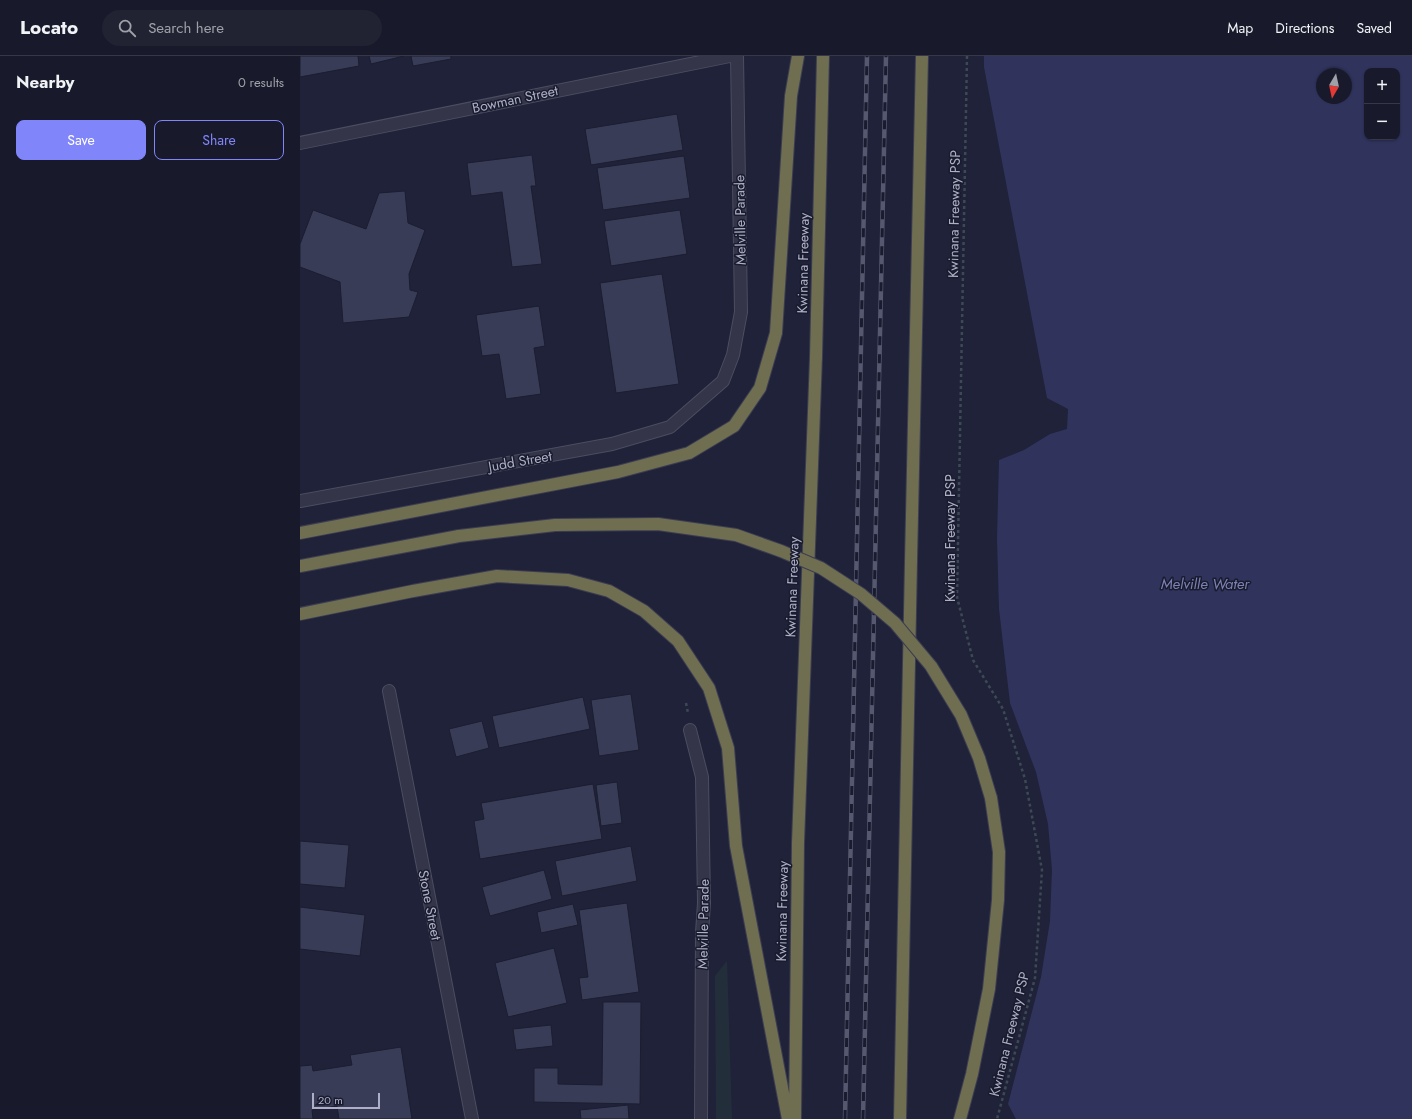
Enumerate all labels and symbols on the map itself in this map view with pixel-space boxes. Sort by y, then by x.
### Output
north arrow [1316,68,1352,104]
street label: Bowman Street [470,80,560,118]
street label: Kwinana Freeway PSP [943,150,965,278]
street label: Melville Parade [729,175,751,265]
street label: Kwinana Freeway [792,212,814,313]
street label: Judd Street [485,445,554,477]
street label: Kwinana Freeway PSP [940,474,960,602]
street label: Kwinana Freeway [780,536,804,638]
water label: Melville Water [1161,573,1250,595]
street label: Kwinana Freeway [771,860,793,961]
street label: Stone Street [413,868,447,942]
street label: Melville Parade [692,879,714,969]
street label: Kwinana Freeway PSP [984,969,1034,1098]
scale bar [312,1091,380,1110]

